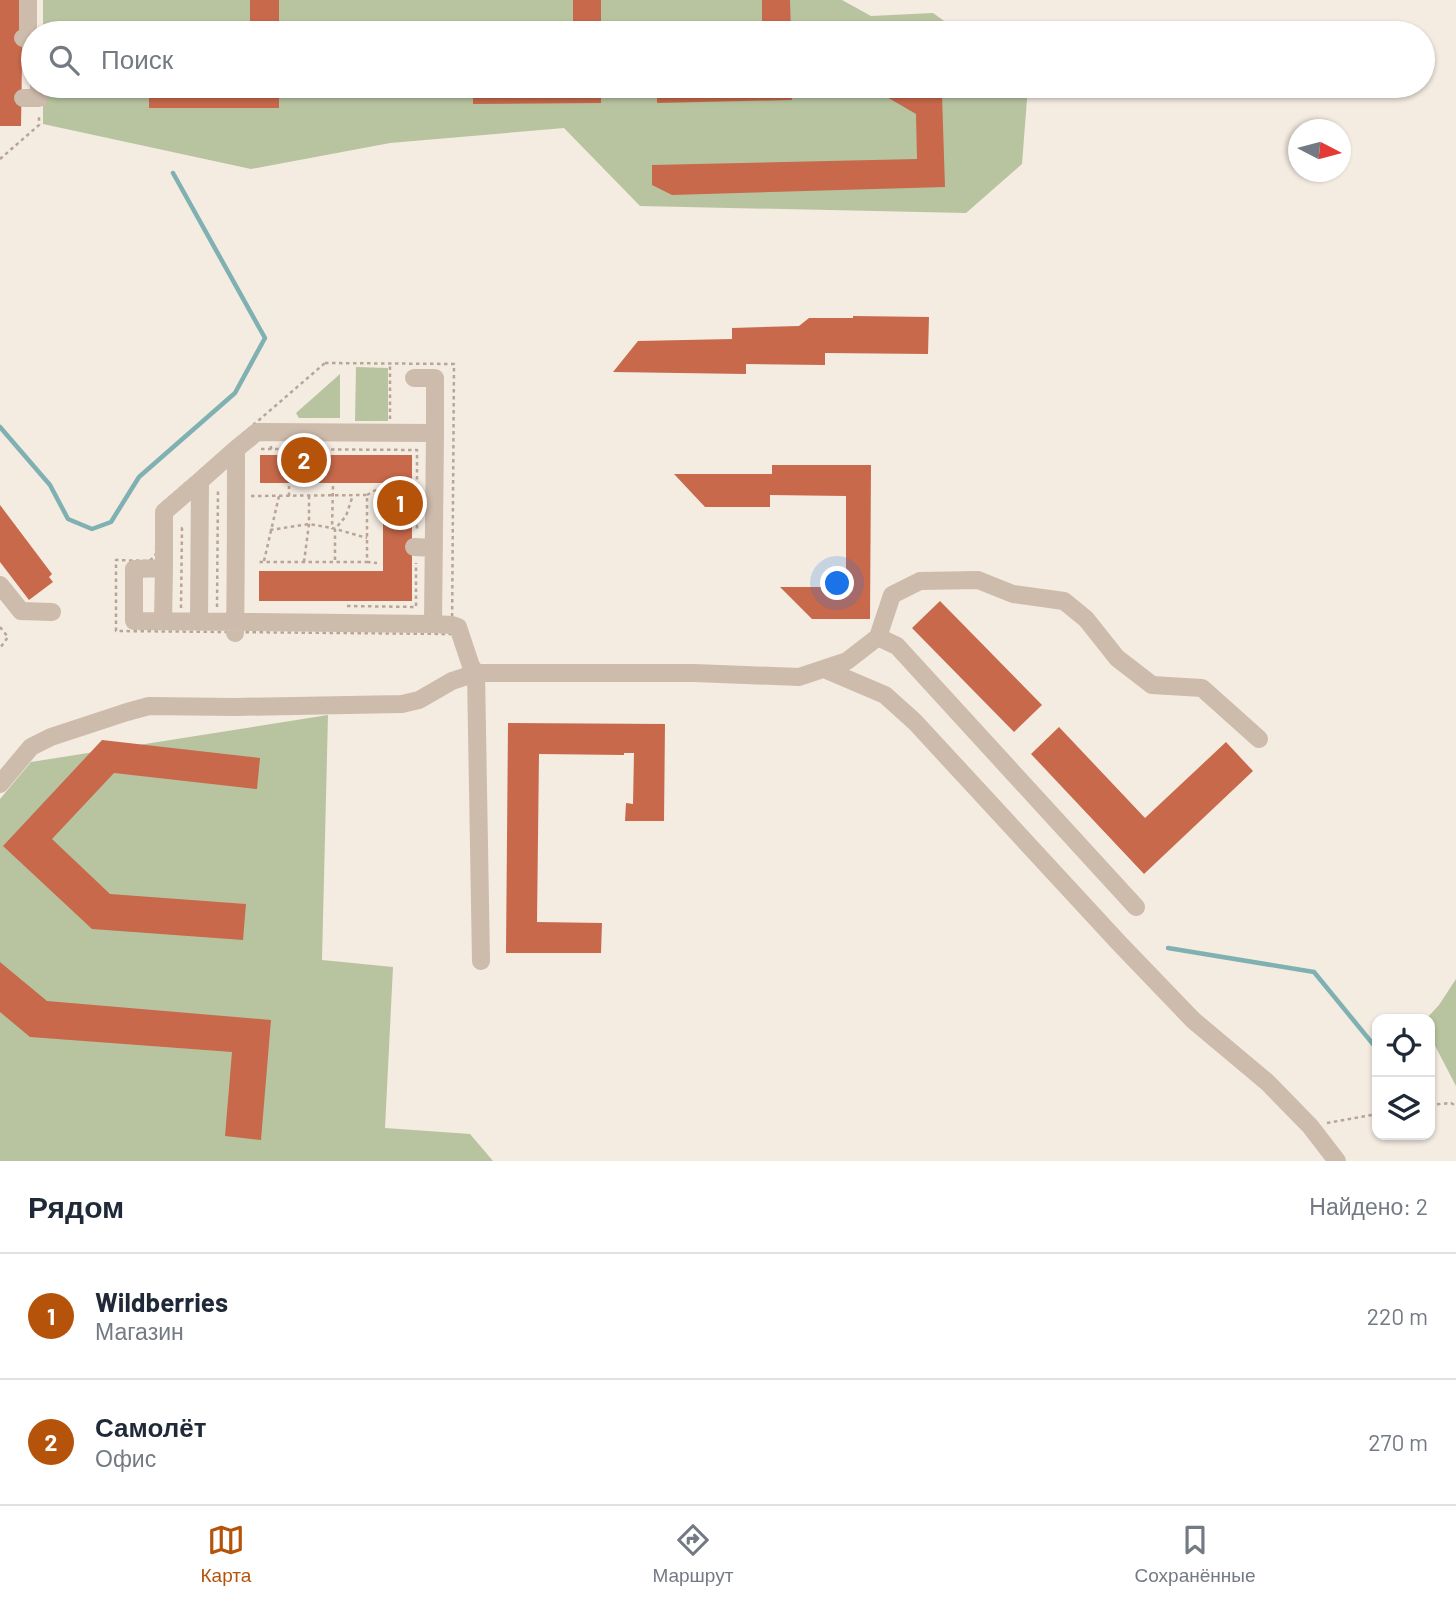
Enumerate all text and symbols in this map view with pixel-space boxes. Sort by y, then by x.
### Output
search box [21,21,1435,98]
icon: search [45,41,83,79]
text: Поиск [101,43,173,74]
north arrow [1288,119,1351,182]
pin: 2 [281,434,327,486]
pin: 1 [377,477,423,529]
your location [820,566,854,600]
map controls [1372,1014,1435,1140]
button: locate [1372,1014,1435,1077]
button: layers [1372,1077,1435,1140]
text: Рядом [28,1188,124,1224]
text: Найдено: 2 [1309,1192,1428,1220]
text: Wildberries [95,1286,228,1317]
text: 1 [47,1302,55,1330]
text: 220 m [1367,1302,1428,1330]
text: Магазин [95,1317,184,1345]
text: Самолёт [95,1411,206,1442]
text: 2 [45,1428,57,1456]
text: 270 m [1368,1428,1428,1456]
text: Офис [95,1444,156,1472]
tab: Карта [201,1521,251,1587]
tab: Маршрут [652,1521,733,1587]
tab: Сохранённые [1134,1521,1255,1587]

